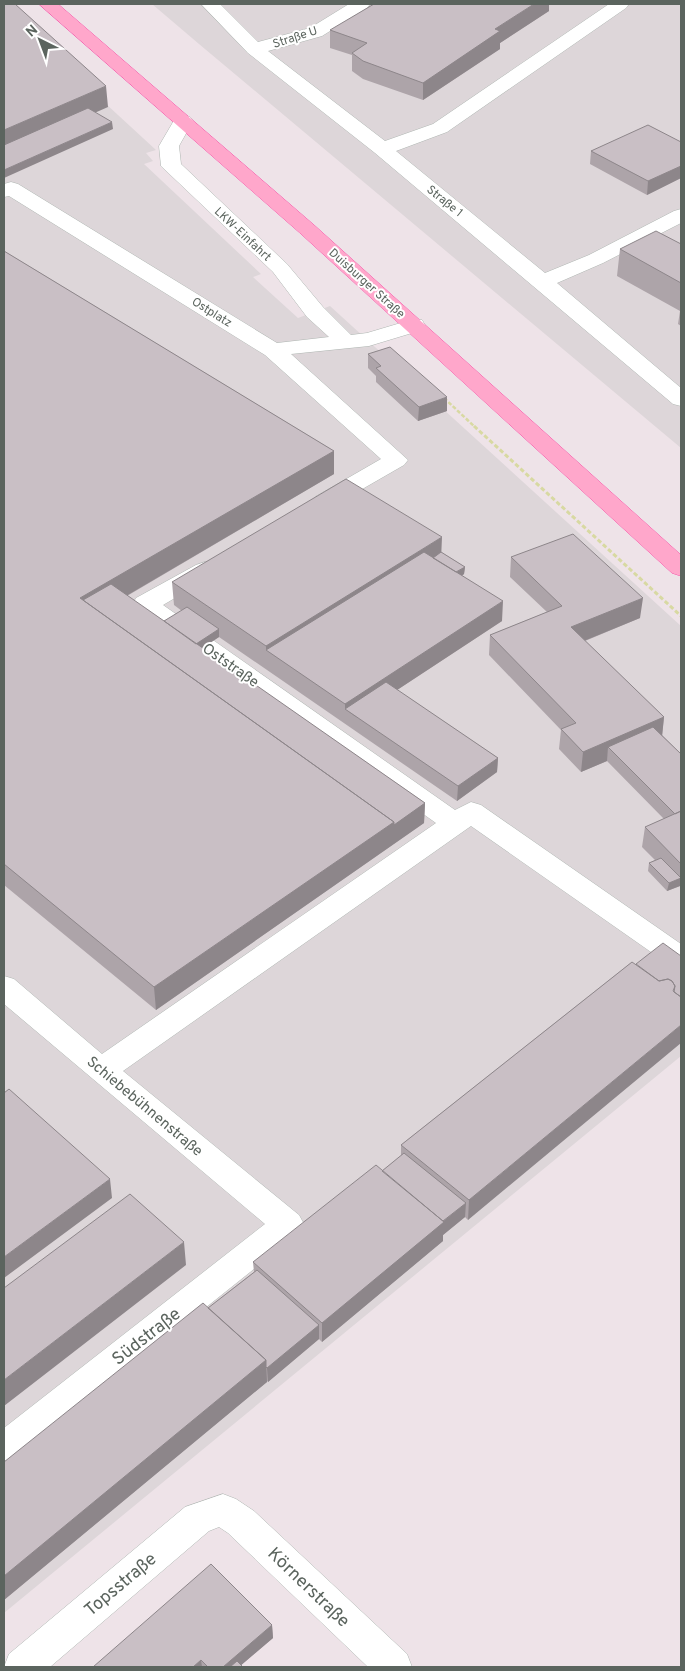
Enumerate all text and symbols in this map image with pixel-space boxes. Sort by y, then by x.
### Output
north arrow [15,15,65,65]
text: N [23,22,42,41]
street label: Straße U [271,23,320,53]
street label: Straße 1 [423,182,466,221]
street label: LKW-Einfahrt [210,204,274,265]
street label: Duisburger Straße [325,245,408,322]
street label: Ostplatz [188,294,235,331]
street label: Oststraße [198,640,262,693]
street label: Schiebebühnenstraße [82,1053,206,1161]
street label: Südstraße [108,1303,186,1371]
street label: Körnerstraße [262,1543,354,1633]
street label: Topsstraße [80,1548,162,1622]

